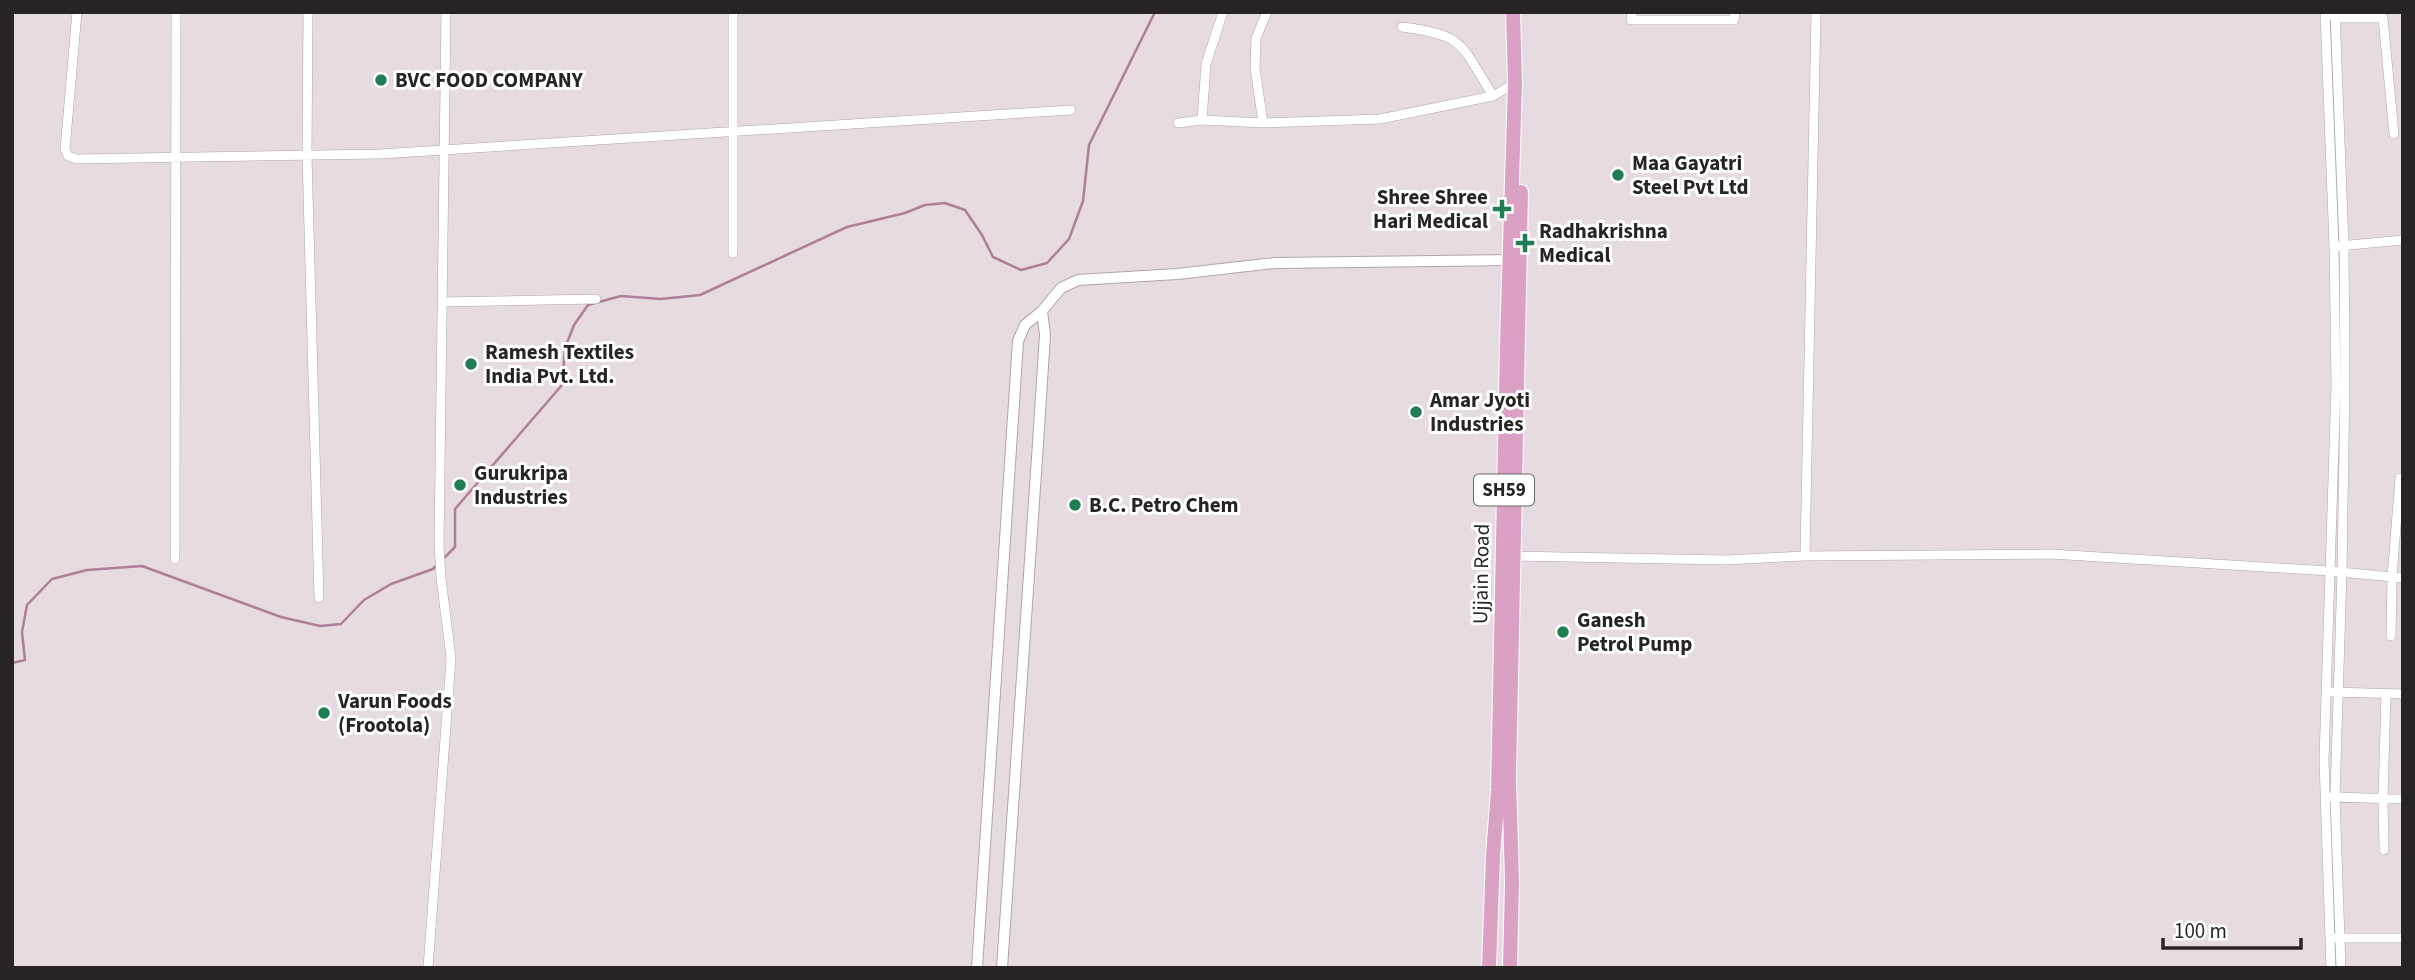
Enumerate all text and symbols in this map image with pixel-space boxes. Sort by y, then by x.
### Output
place label: BVC FOOD COMPANY [395,65,584,95]
marker: BVC FOOD COMPANY [373,72,389,88]
place label: Maa Gayatri Steel Pvt Ltd [1632,148,1748,202]
marker: Maa Gayatri Steel Pvt Ltd [1610,167,1626,183]
place label: Shree Shree Hari Medical [1373,182,1488,236]
marker: Shree Shree Hari Medical [1494,201,1510,217]
place label: Radhakrishna Medical [1539,216,1668,270]
marker: Radhakrishna Medical [1517,235,1533,251]
place label: Ramesh Textiles India Pvt. Ltd. [485,337,634,391]
marker: Ramesh Textiles India Pvt. Ltd. [463,356,479,372]
place label: Amar Jyoti Industries [1429,385,1530,439]
marker: Amar Jyoti Industries [1408,404,1424,420]
place label: Gurukripa Industries [474,458,568,512]
road number: SH59 [1474,475,1534,505]
marker: Gurukripa Industries [452,477,468,493]
place label: B.C. Petro Chem [1089,490,1239,520]
marker: B.C. Petro Chem [1067,497,1083,513]
street label: Ujjain Road [1465,524,1497,624]
place label: Ganesh Petrol Pump [1577,605,1692,659]
marker: Ganesh Petrol Pump [1555,624,1571,640]
place label: Varun Foods (Frootola) [337,686,452,740]
marker: Varun Foods (Frootola) [316,705,332,721]
scale bar [2163,906,2301,950]
text: 100 m [2174,916,2227,946]

